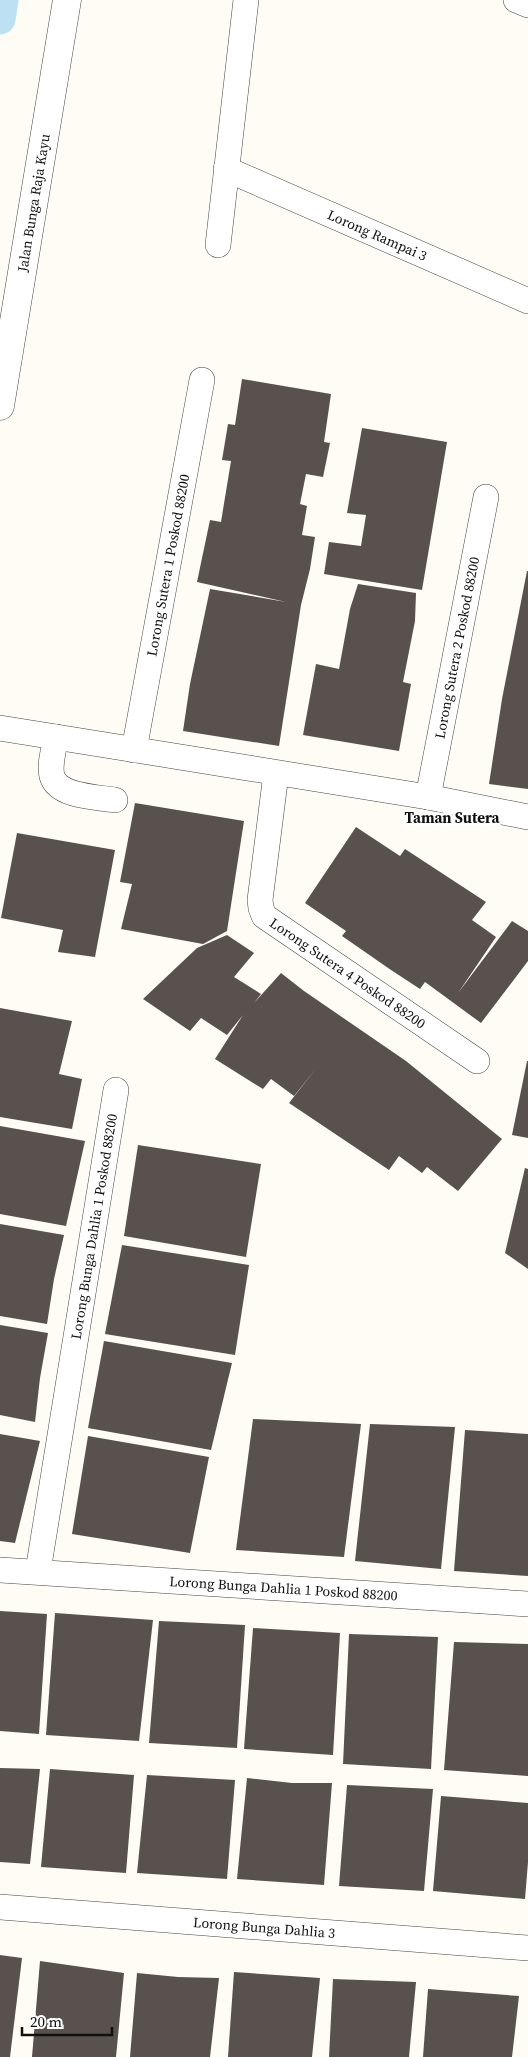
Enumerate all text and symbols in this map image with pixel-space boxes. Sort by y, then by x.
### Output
street label: Jalan Bunga Raja Kayu [12,132,55,274]
street label: Lorong Rampai 3 [324,205,430,266]
street label: Lorong Sutera 1 Poskod 88200 [141,472,195,658]
street label: Lorong Sutera 2 Poskod 88200 [429,555,484,740]
district label: Taman Sutera [404,807,501,828]
street label: Lorong Sutera 4 Poskod 88200 [266,913,430,1033]
street label: Lorong Bunga Dahlia 1 Poskod 88200 [66,1112,122,1341]
street label: Lorong Bunga Dahlia 1 Poskod 88200 [169,1571,398,1606]
street label: Lorong Bunga Dahlia 3 [192,1912,336,1943]
scale bar [22,2004,112,2036]
text: 20 m [30,2011,62,2032]

